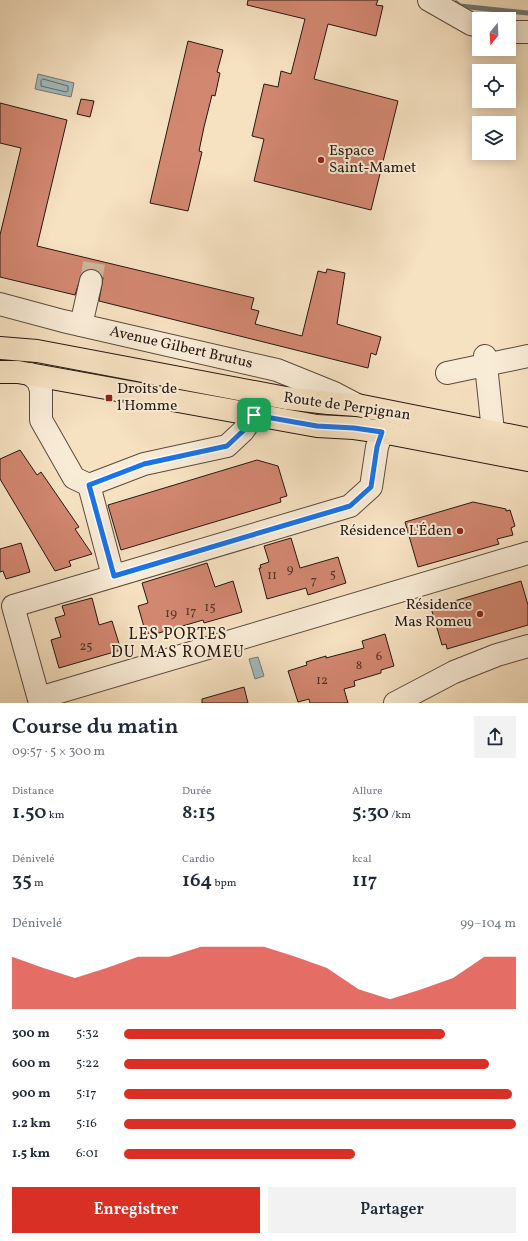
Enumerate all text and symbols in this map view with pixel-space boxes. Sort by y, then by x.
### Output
north arrow [472,12,516,56]
map controls [472,12,516,160]
button: locate [472,64,516,108]
button: layers [472,116,516,160]
place label: Espace Saint-Mamet [329,141,416,179]
marker: Espace Saint-Mamet [316,155,326,165]
street label: Avenue Gilbert Brutus [107,321,255,375]
place label: Droits de l'Homme [117,379,177,417]
street label: Route de Perpignan [282,388,412,426]
marker: Droits de l'Homme [104,393,114,403]
pin [237,398,271,432]
icon: arrive [243,404,265,426]
place label: Résidence L'Éden [339,521,452,542]
marker: Résidence L'Éden [455,526,465,536]
house number: 9 [287,561,294,579]
house number: 5 [330,566,336,584]
house number: 11 [267,567,277,585]
house number: 7 [311,572,317,590]
place label: Résidence Mas Romeu [394,595,472,633]
house number: 15 [204,599,216,617]
house number: 17 [185,603,197,621]
house number: 19 [165,605,177,623]
marker: Résidence Mas Romeu [475,609,485,619]
district label: LES PORTES DU MAS ROMEU [111,624,245,664]
house number: 25 [79,638,93,656]
house number: 6 [376,648,383,666]
house number: 8 [356,657,362,675]
house number: 12 [316,672,328,690]
text: Course du matin [12,712,178,743]
button: share [474,716,516,758]
text: 09:57 · 5 × 300 m [12,743,105,761]
text: Distance [12,784,54,799]
text: Durée [182,784,211,799]
text: Allure [352,784,382,799]
text: 1.50 [12,799,47,827]
text: 8:15 [182,799,215,827]
text: 5:30 [352,799,389,827]
text: km [47,808,64,823]
text: /km [389,808,411,823]
text: Dénivelé [12,852,55,867]
text: Cardio [182,852,215,867]
text: kcal [352,852,372,867]
text: 35 [12,867,32,895]
text: 164 [182,867,212,895]
text: 117 [352,867,377,895]
text: m [32,876,44,891]
text: bpm [212,876,236,891]
text: Dénivelé [12,915,62,933]
text: 99–104 m [460,915,516,933]
text: 300 m [12,1025,50,1043]
text: 5:32 [76,1025,99,1043]
text: 600 m [12,1055,50,1073]
text: 5:22 [76,1055,99,1073]
text: 900 m [12,1085,51,1103]
text: 5:17 [76,1085,97,1103]
text: 1.2 km [12,1115,51,1133]
text: 5:16 [76,1115,97,1133]
text: 1.5 km [12,1145,50,1163]
text: 6:01 [76,1145,99,1163]
button: Enregistrer [12,1187,260,1233]
button: Partager [268,1187,516,1233]

